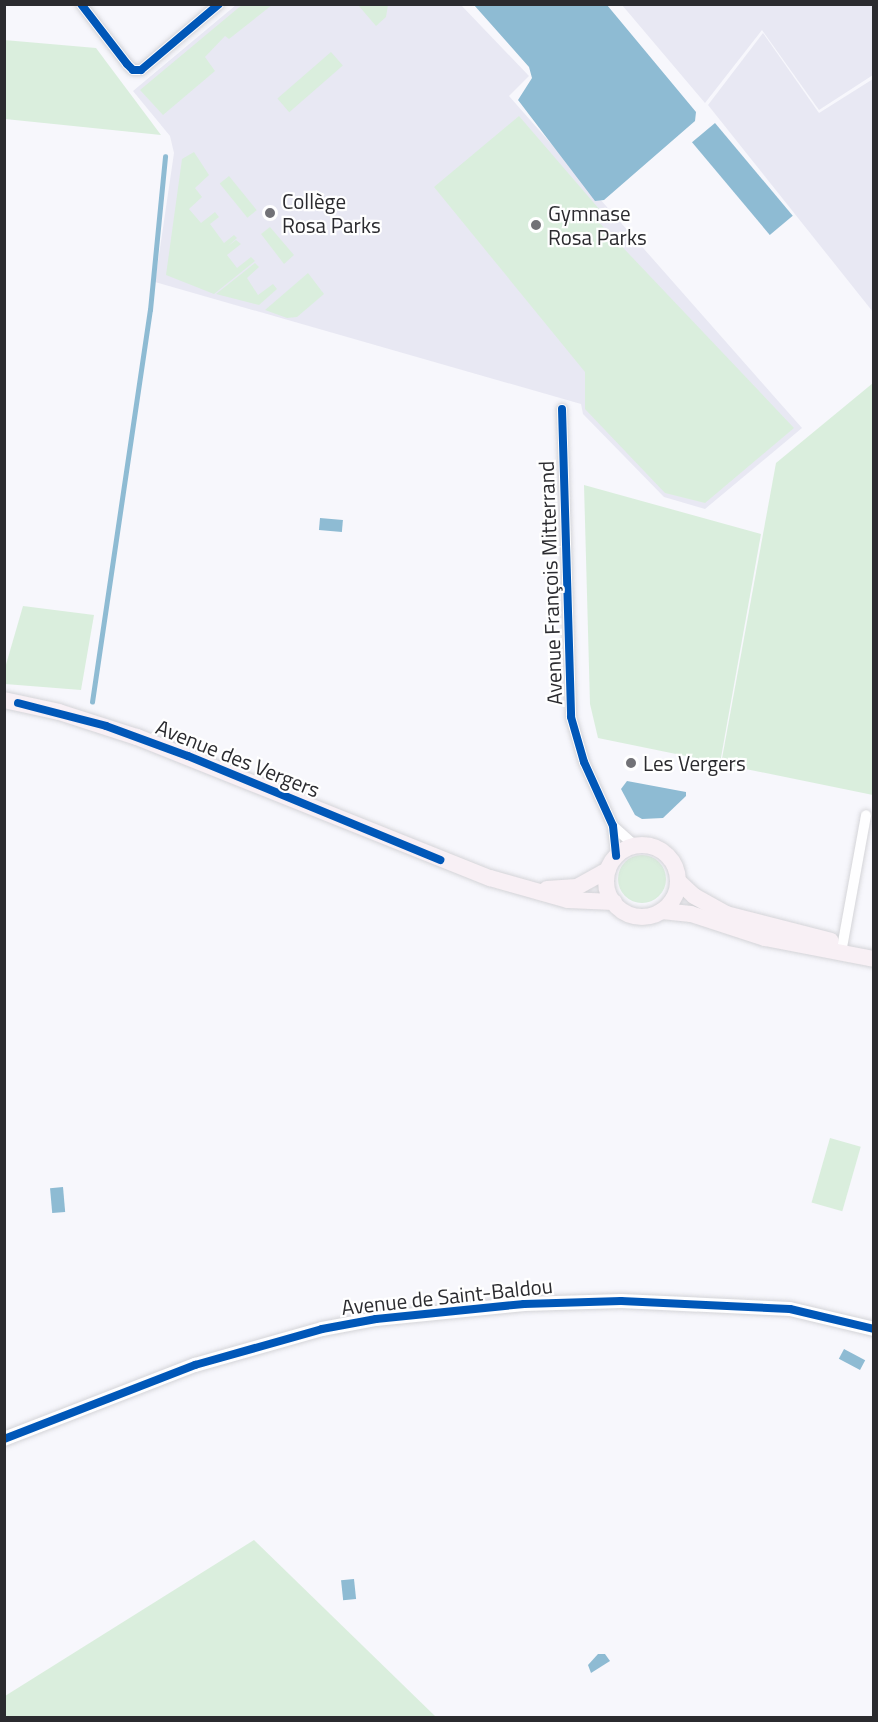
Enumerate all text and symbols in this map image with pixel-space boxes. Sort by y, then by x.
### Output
place label: Collège Rosa Parks [282,188,381,238]
place label: Gymnase Rosa Parks [548,200,647,250]
marker: Collège Rosa Parks [263,206,277,220]
marker: Gymnase Rosa Parks [529,218,543,232]
street label: Avenue François Mitterrand [533,461,567,705]
street label: Avenue des Vergers [153,714,323,802]
place label: Les Vergers [643,750,746,776]
marker: Les Vergers [624,756,638,770]
street label: Avenue de Saint-Baldou [340,1272,554,1320]

